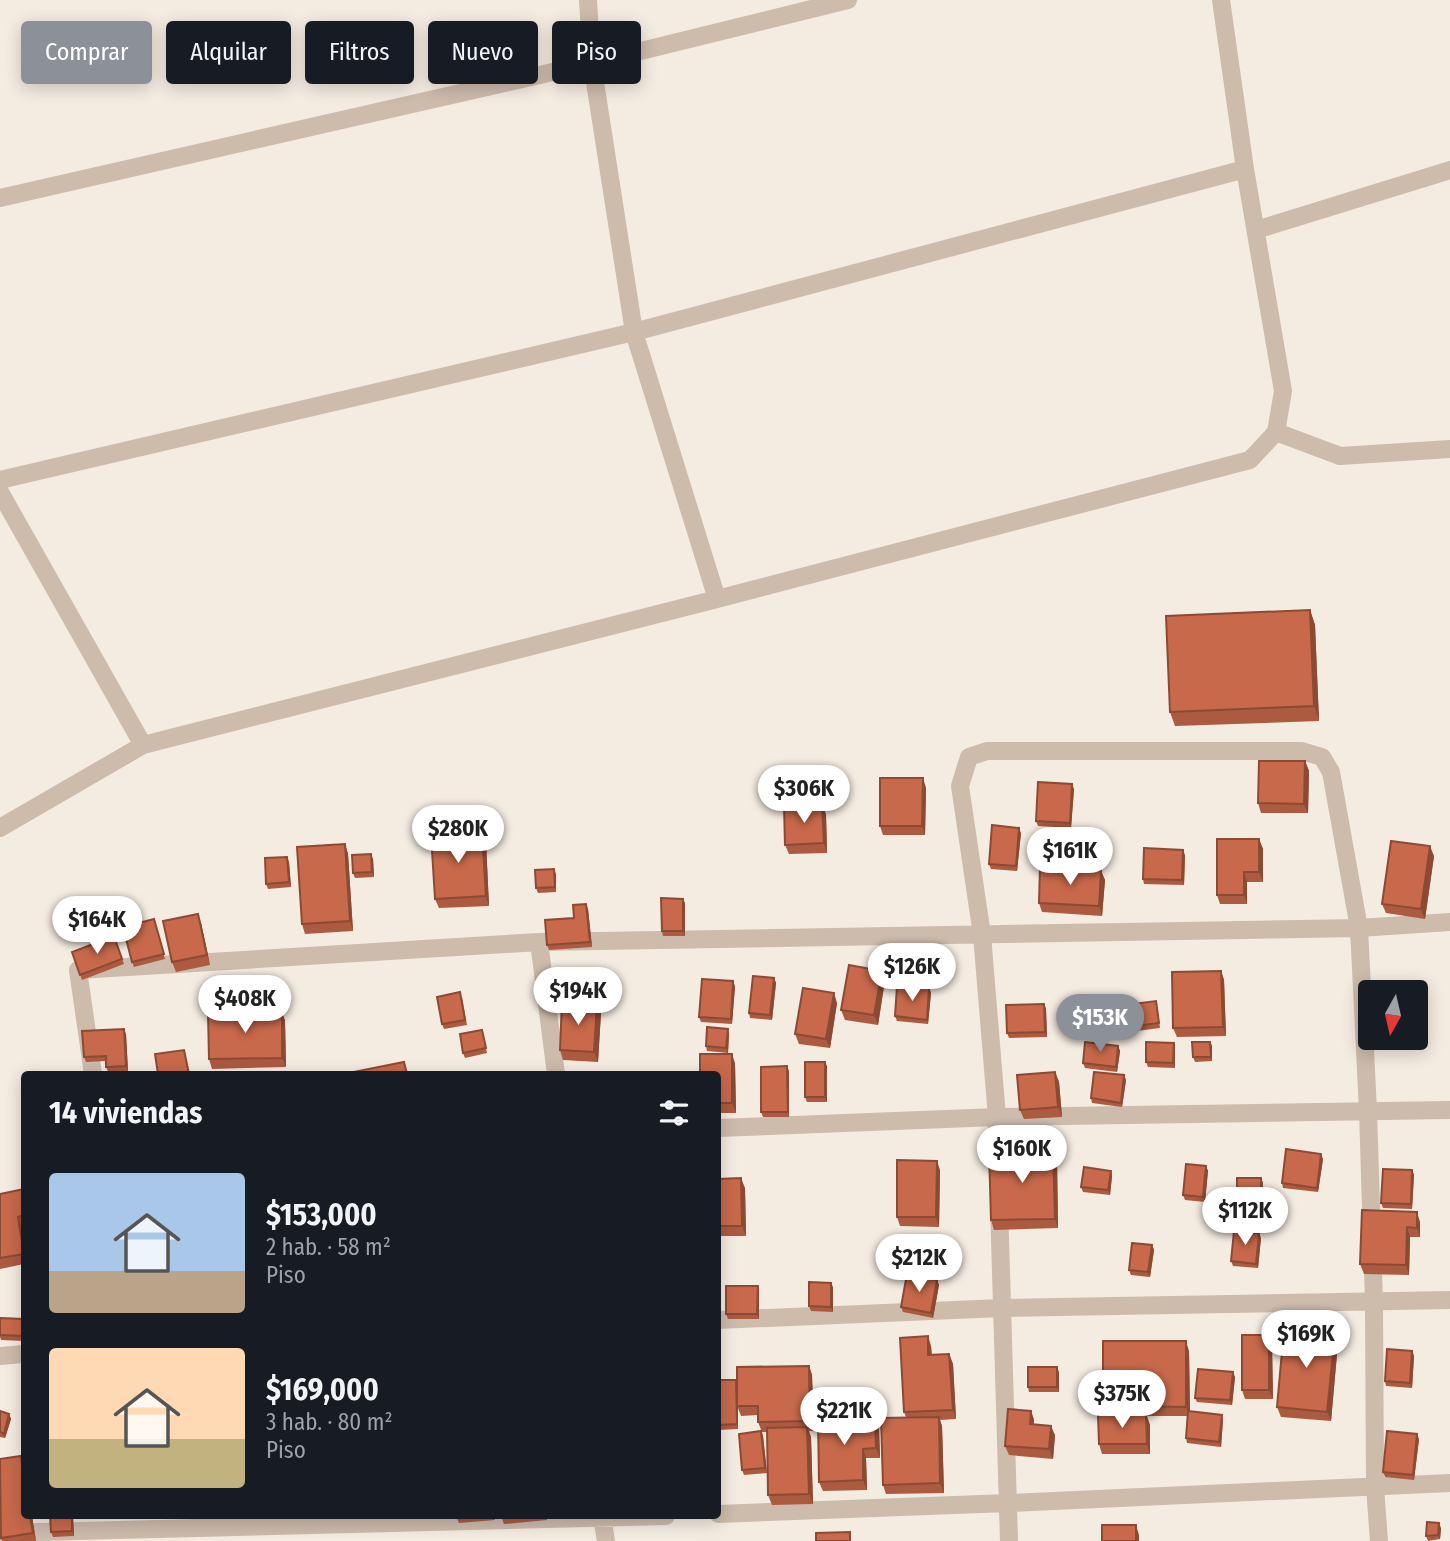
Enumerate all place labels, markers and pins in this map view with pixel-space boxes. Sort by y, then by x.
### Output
pin: $306K [755,766,853,825]
pin: $280K [409,806,507,865]
pin: $161K [1021,828,1119,887]
pin: $164K [48,897,146,956]
pin: $126K [863,944,961,1003]
pin: $194K [529,968,627,1027]
pin: $408K [196,976,294,1035]
pin: $153K [1051,995,1149,1054]
pin: $160K [973,1126,1071,1185]
pin: $112K [1196,1188,1294,1247]
pin: $212K [870,1234,968,1294]
pin: $169K [1257,1310,1355,1370]
pin: $375K [1073,1370,1171,1430]
pin: $221K [795,1388,893,1447]

